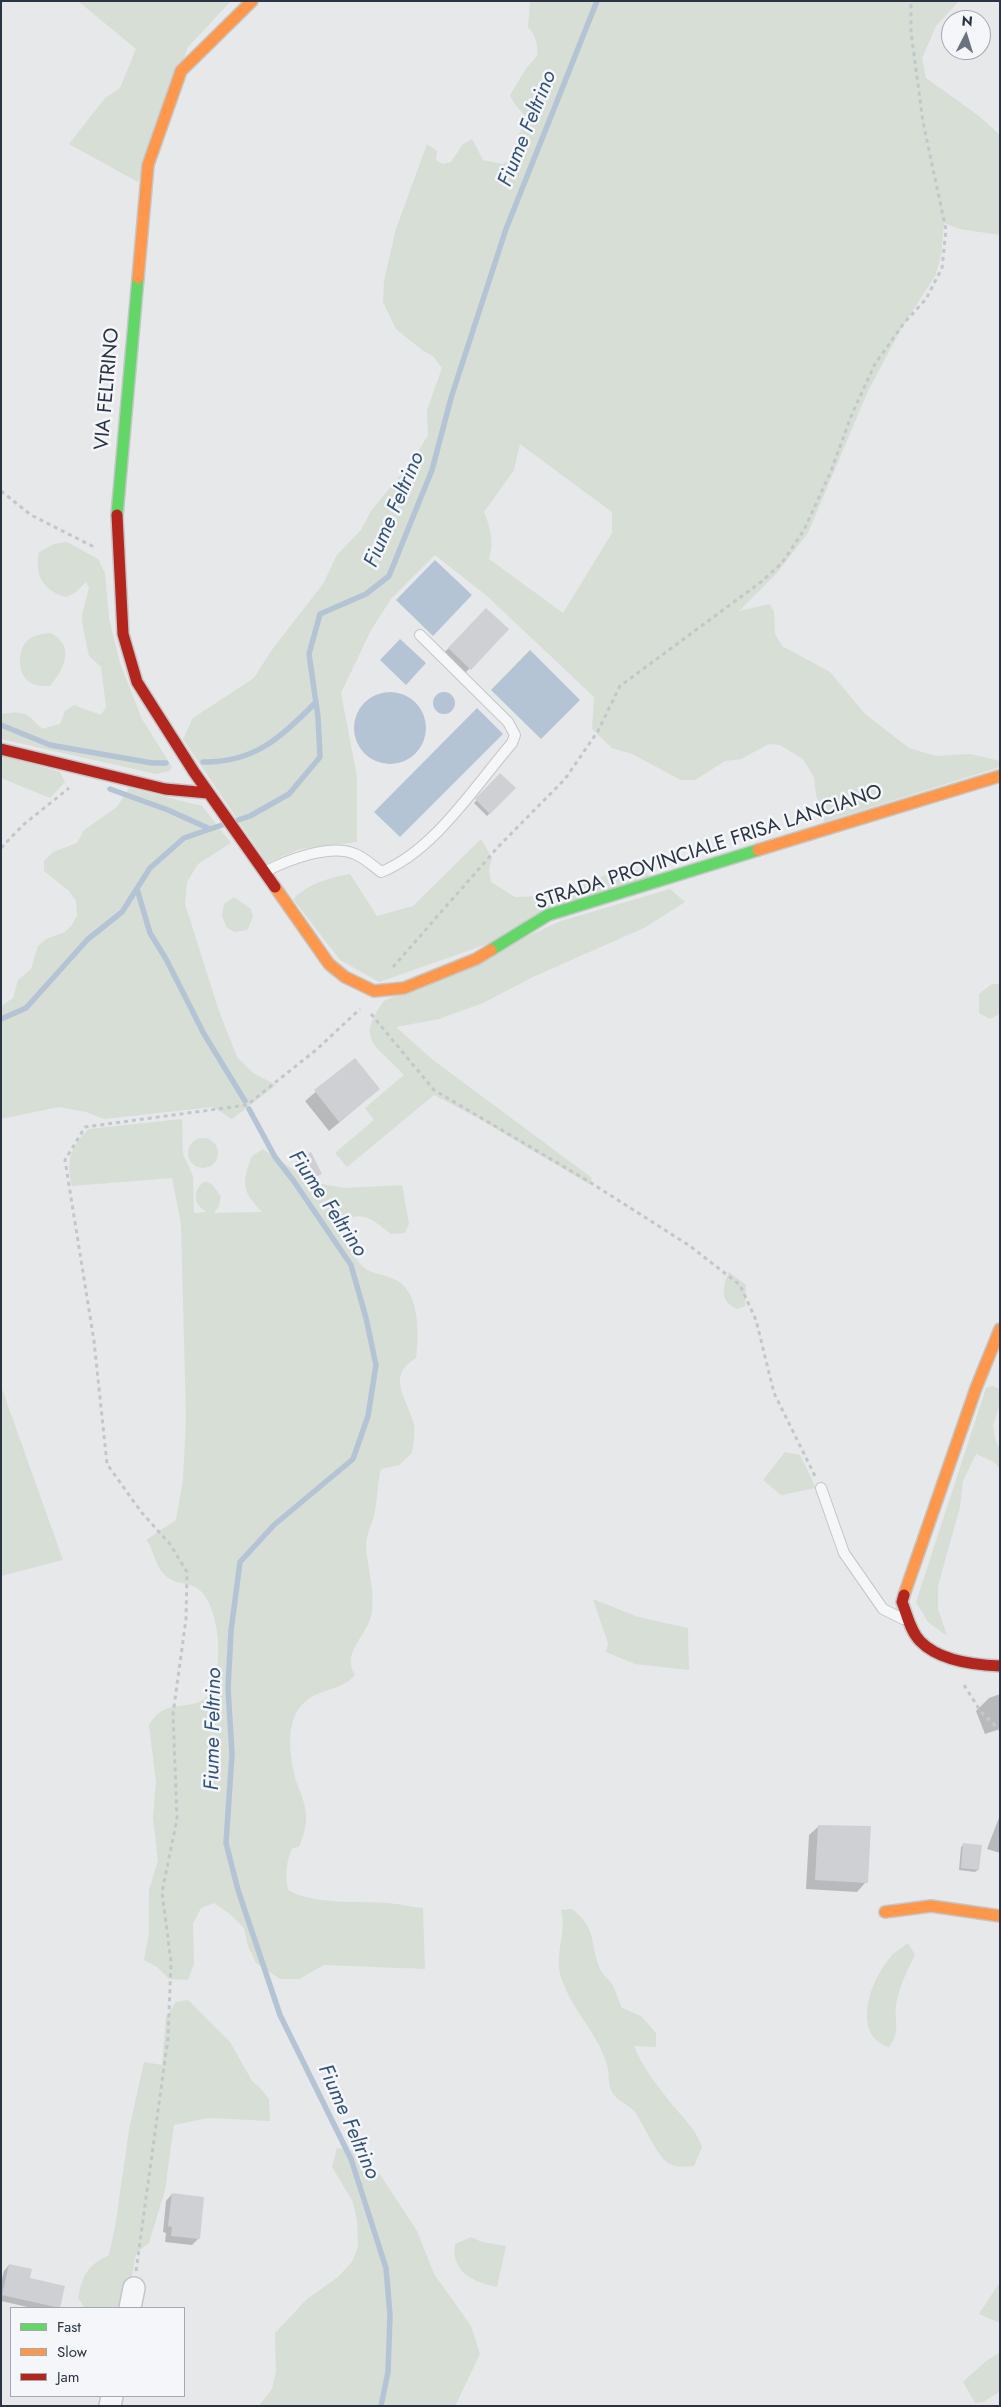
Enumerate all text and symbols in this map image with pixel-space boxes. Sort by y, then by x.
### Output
north arrow [941,10,991,60]
text: N [961,11,974,32]
water label: Fiume Feltrino [493,67,563,191]
street label: VIA FELTRINO [91,327,125,451]
water label: Fiume Feltrino [359,449,431,571]
street label: STRADA PROVINCIALE FRISA LANCIANO [533,780,885,916]
water label: Fiume Feltrino [282,1146,372,1262]
water label: Fiume Feltrino [200,1667,228,1791]
water label: Fiume Feltrino [312,2061,384,2183]
legend [10,2307,185,2397]
text: Fast [57,2316,81,2338]
text: Slow [57,2341,87,2363]
text: Jam [57,2366,80,2388]

